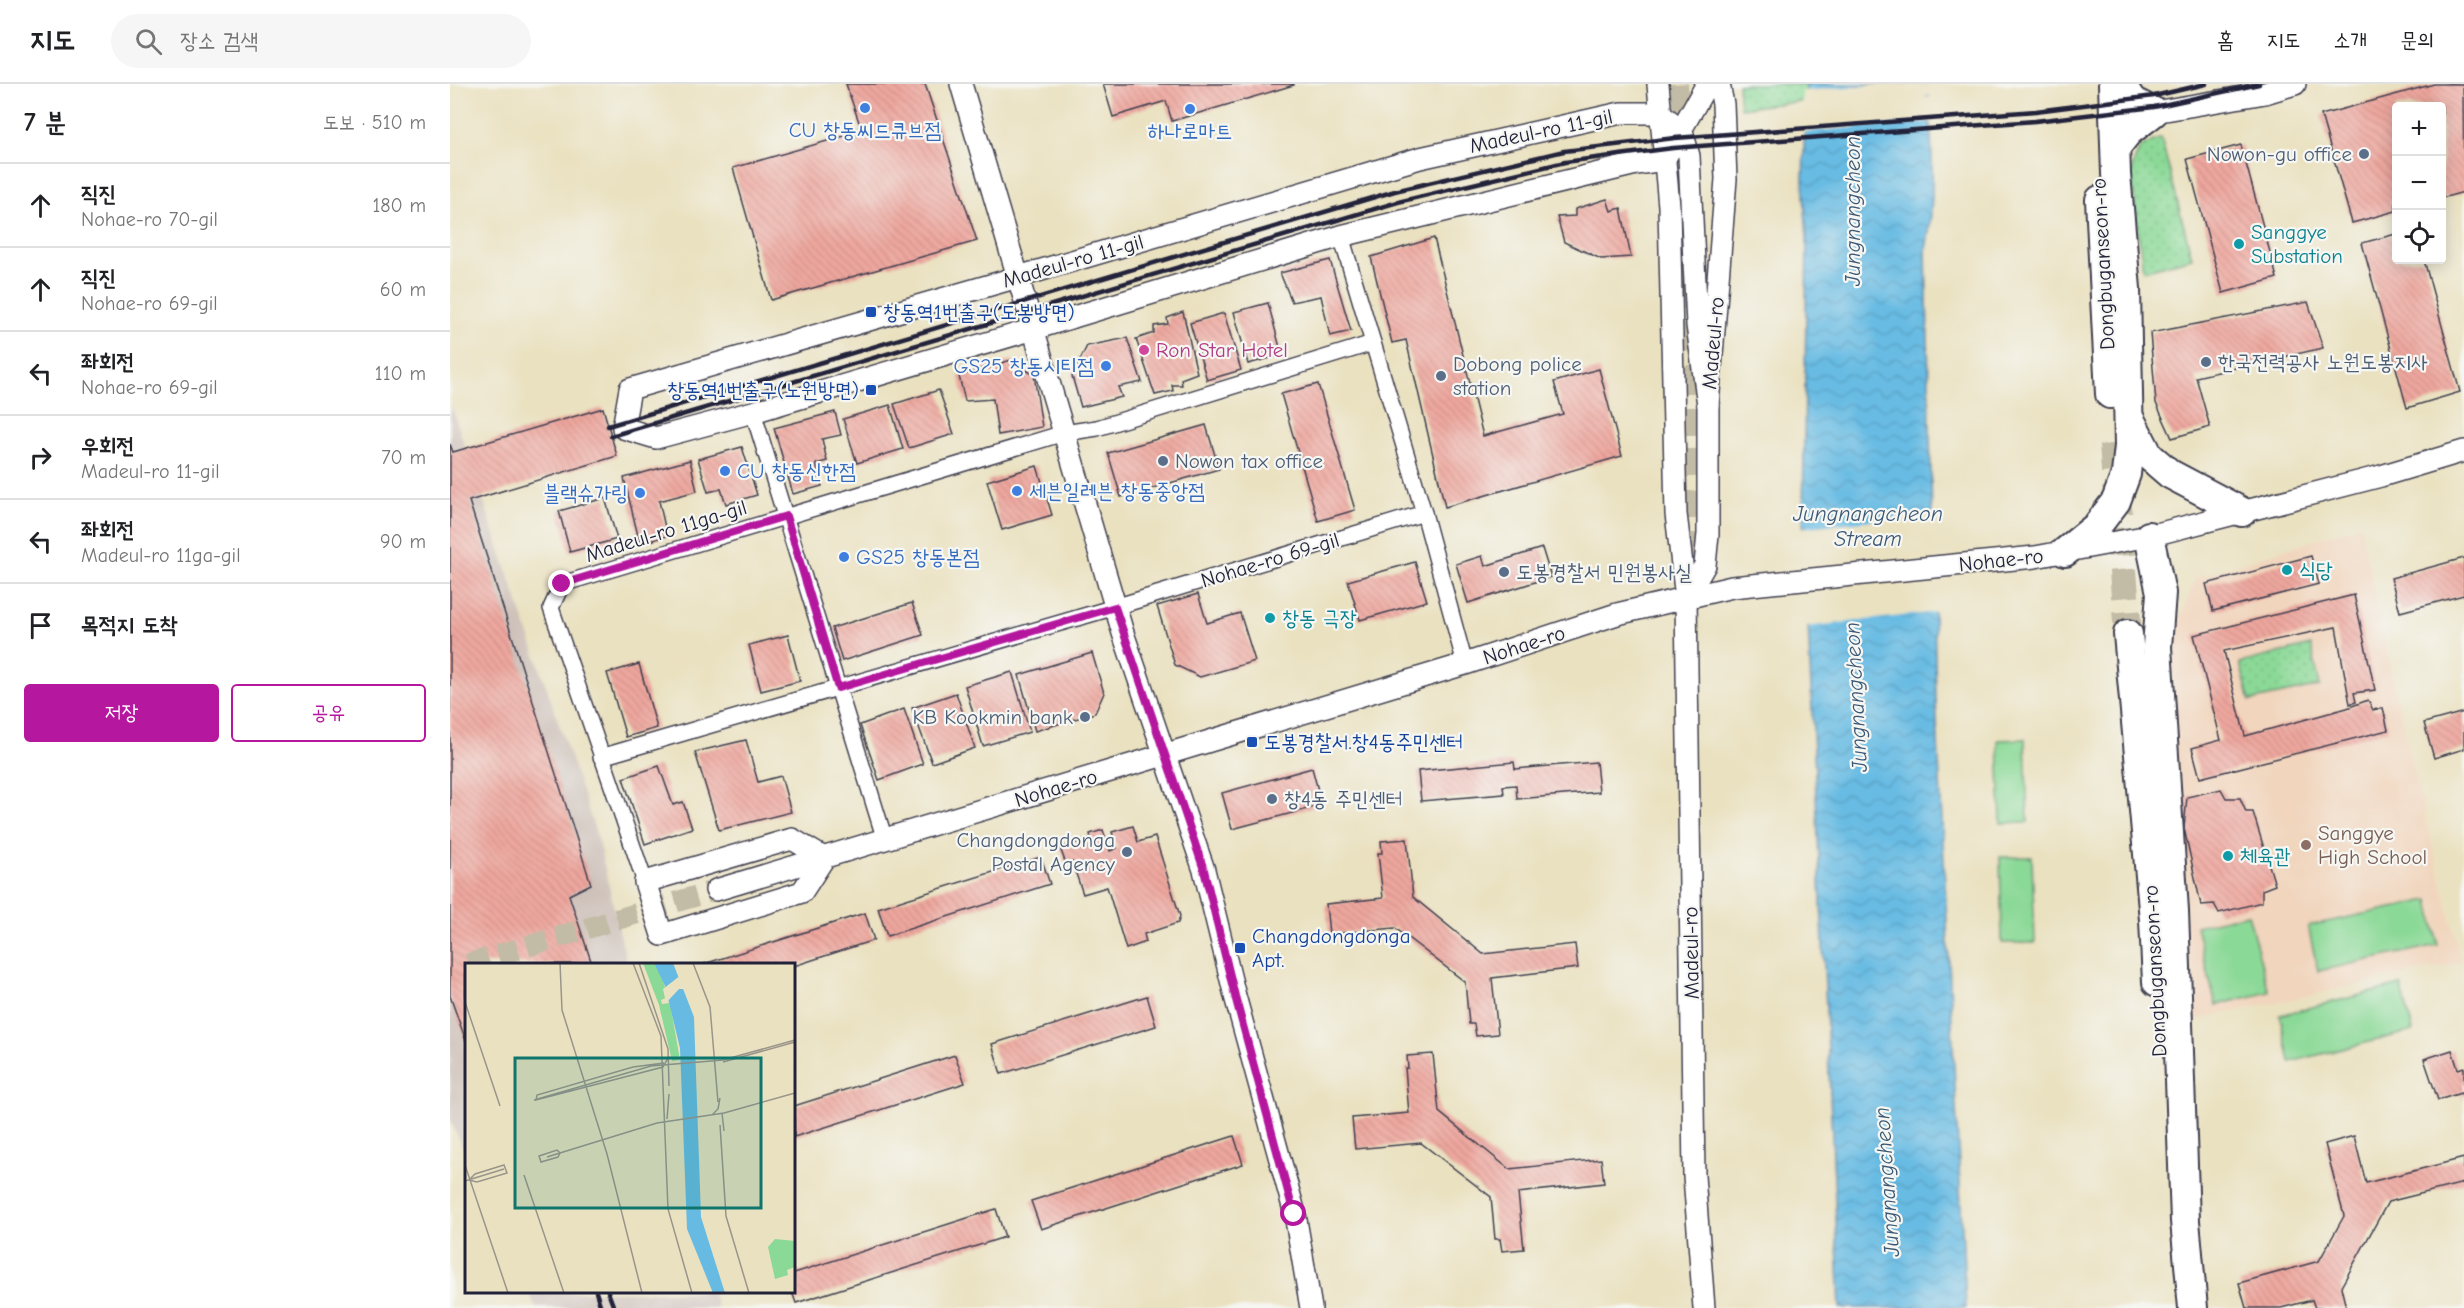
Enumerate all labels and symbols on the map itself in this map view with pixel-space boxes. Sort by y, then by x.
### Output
marker: CU 창동씨드큐브점 [858,101,872,115]
marker: 하나로마트 [1183,102,1197,116]
street label: Madeul-ro 11-gil [1467,104,1615,158]
place label: CU 창동씨드큐브점 [789,118,941,142]
place label: 하나로마트 [1148,119,1232,143]
water label: Jungnangcheon [1840,136,1866,287]
place label: Nowon-gu office [2207,142,2352,166]
marker: Nowon-gu office [2357,147,2371,161]
street label: Dongbuganseon-ro [2087,177,2119,351]
place label: Sanggye Substation [2251,220,2343,268]
street label: Madeul-ro 11-gil [1000,229,1146,293]
marker: Sanggye Substation [2232,237,2246,251]
street label: Madeul-ro [1697,296,1729,390]
place label: 창동역1번출구(도봉방면) [883,300,1075,324]
marker: 창동역1번출구(도봉방면) [864,305,878,319]
place label: Ron Star Hotel [1156,338,1288,362]
marker: Ron Star Hotel [1137,343,1151,357]
place label: 한국전력공사 노원도봉지사 [2218,350,2428,374]
place label: Dobong police station [1453,352,1582,400]
place label: GS25 창동시티점 [954,354,1094,378]
marker: 한국전력공사 노원도봉지사 [2199,355,2213,369]
marker: GS25 창동시티점 [1099,359,1113,373]
marker: Dobong police station [1434,369,1448,383]
place label: 창동역1번출구(노원방면) [667,378,859,402]
marker: 창동역1번출구(노원방면) [864,383,878,397]
place label: Nowon tax office [1175,449,1323,473]
marker: Nowon tax office [1156,454,1170,468]
place label: CU 창동신한점 [737,459,856,483]
marker: CU 창동신한점 [718,464,732,478]
place label: 세븐일레븐 창동중앙점 [1029,479,1205,503]
place label: 블랙슈가링 [544,481,628,505]
marker: 세븐일레븐 창동중앙점 [1010,484,1024,498]
marker: 블랙슈가링 [633,486,647,500]
street label: Madeul-ro 11ga-gil [582,495,750,567]
water label: Jungnangcheon Stream [1792,501,1943,552]
street label: Nohae-ro 69-gil [1198,528,1342,592]
street label: Nohae-ro [1957,544,2045,576]
place label: GS25 창동본점 [856,545,980,569]
marker: GS25 창동본점 [837,550,851,564]
place label: 식당 [2299,558,2333,582]
place label: 도봉경찰서 민원봉사실 [1516,560,1692,584]
marker: 식당 [2280,563,2294,577]
marker: 도봉경찰서 민원봉사실 [1497,565,1511,579]
route end [548,570,574,596]
place label: 창동 극장 [1282,606,1357,630]
marker: 창동 극장 [1263,611,1277,625]
street label: Nohae-ro [1480,620,1568,670]
water label: Jungnangcheon [1839,621,1873,774]
place label: KB Kookmin bank [912,705,1073,729]
marker: KB Kookmin bank [1078,710,1092,724]
place label: 도봉경찰서.창4동주민센터 [1264,730,1463,754]
marker: 도봉경찰서.창4동주민센터 [1245,735,1259,749]
street label: Nohae-ro [1012,764,1100,812]
place label: 창4동 주민센터 [1284,787,1403,811]
marker: 창4동 주민센터 [1265,792,1279,806]
place label: Sanggye High School [2318,821,2427,869]
place label: Changdongdonga Postal Agency [956,828,1116,876]
marker: Sanggye High School [2299,838,2313,852]
place label: 체육관 [2240,844,2291,868]
marker: Changdongdonga Postal Agency [1120,845,1134,859]
marker: 체육관 [2221,849,2235,863]
street label: Dongbuganseon-ro [2139,884,2171,1058]
street label: Madeul-ro [1678,906,1704,1000]
place label: Changdongdonga Apt. [1252,924,1411,972]
marker: Changdongdonga Apt. [1233,941,1247,955]
inset map [465,963,795,1293]
water label: Jungnangcheon [1869,1106,1905,1259]
route start [1280,1200,1306,1226]

